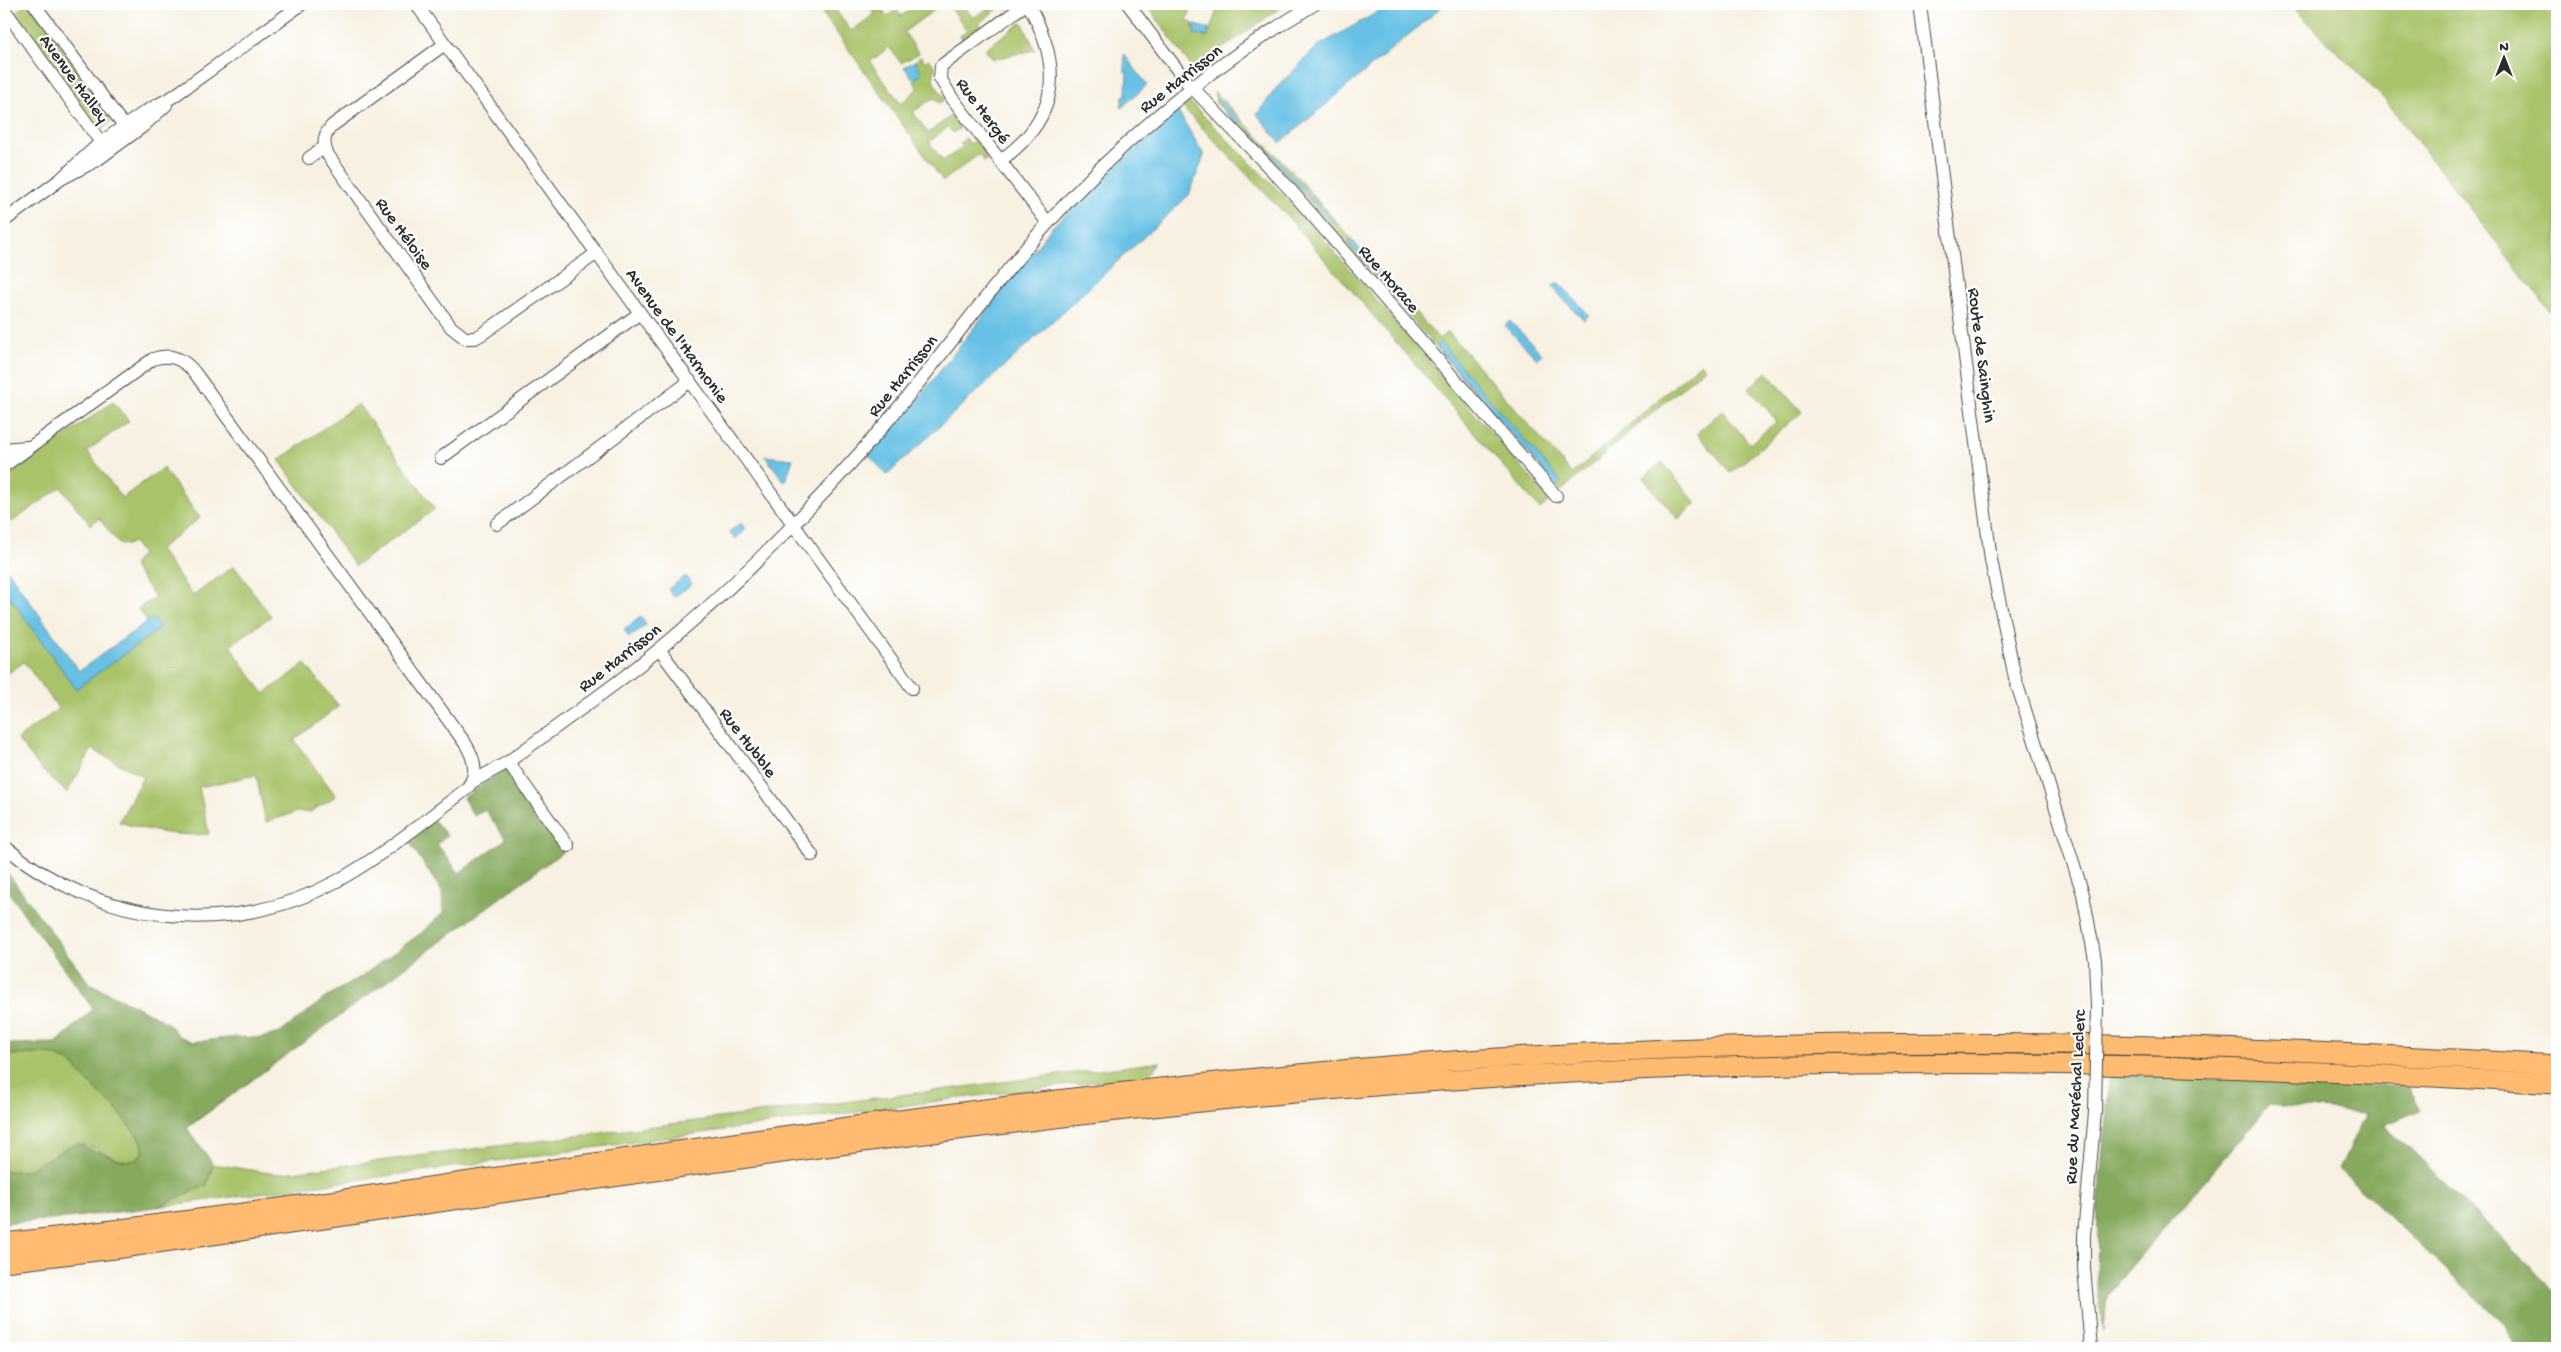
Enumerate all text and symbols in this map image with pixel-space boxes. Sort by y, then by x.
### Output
street label: Avenue Halley [34,31,112,128]
north arrow [2478,32,2528,82]
text: N [2499,39,2509,56]
street label: Rue Harrisson [1136,41,1228,119]
street label: Rue Hergé [950,74,1014,149]
street label: Rue Héloise [370,194,437,275]
street label: Rue Horace [1353,241,1424,318]
street label: Avenue de l'Harmonie [620,265,732,409]
street label: Route de Sainghin [1962,287,1999,424]
street label: Rue Harrisson [864,331,944,422]
street label: Rue Harrisson [575,620,667,698]
street label: Rue Hubble [714,704,781,783]
street label: Rue du Maréchal Leclerc [2061,1009,2092,1185]

